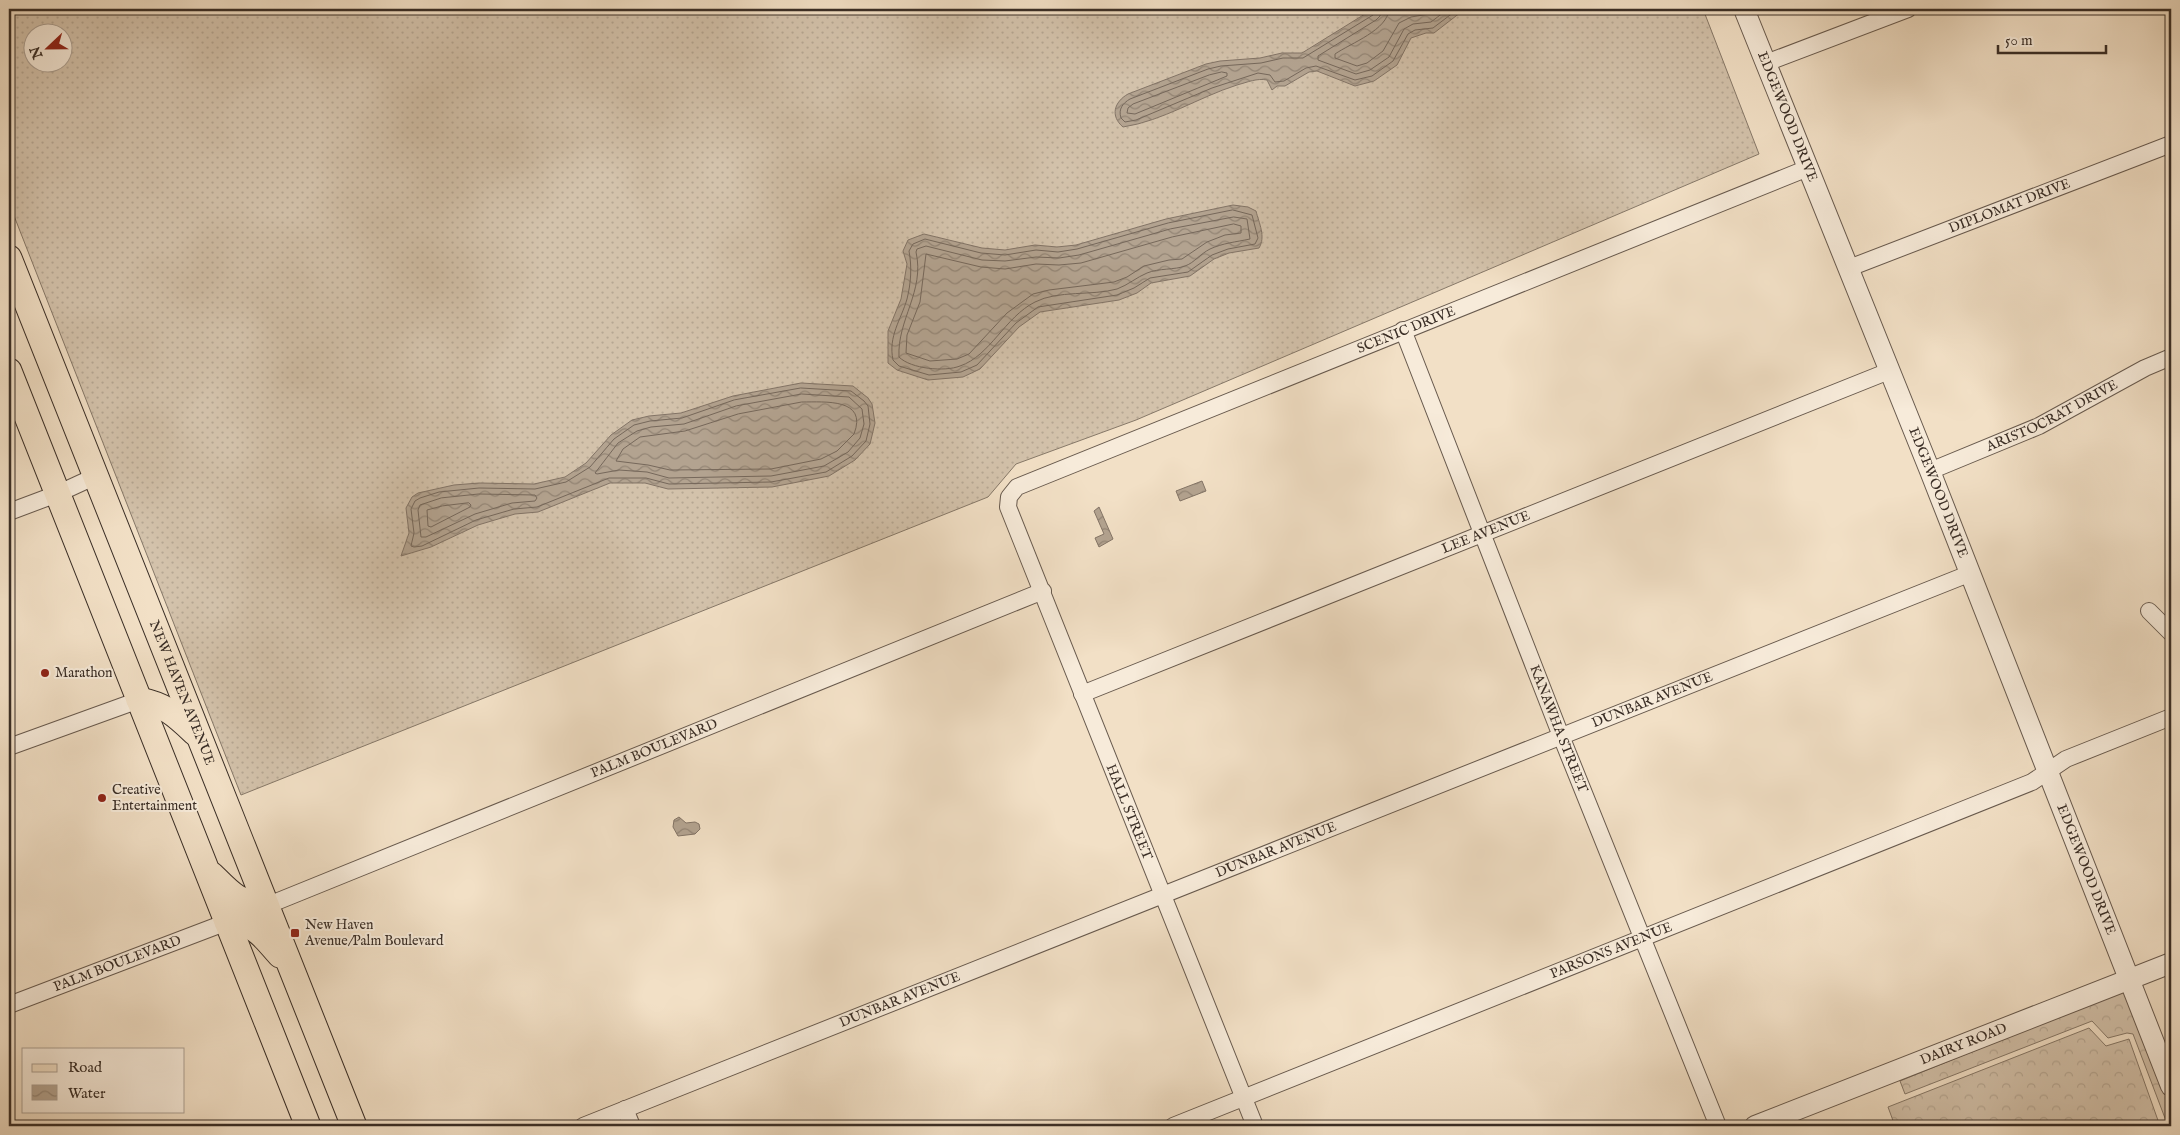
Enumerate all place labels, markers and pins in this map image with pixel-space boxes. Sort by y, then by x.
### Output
place label: Marathon [55,664,113,682]
marker: Marathon [39,667,51,679]
place label: Creative Entertainment [112,781,197,815]
marker: Creative Entertainment [96,792,108,804]
place label: New Haven Avenue/Palm Boulevard [304,916,444,950]
marker: New Haven Avenue/Palm Boulevard [289,927,301,939]

